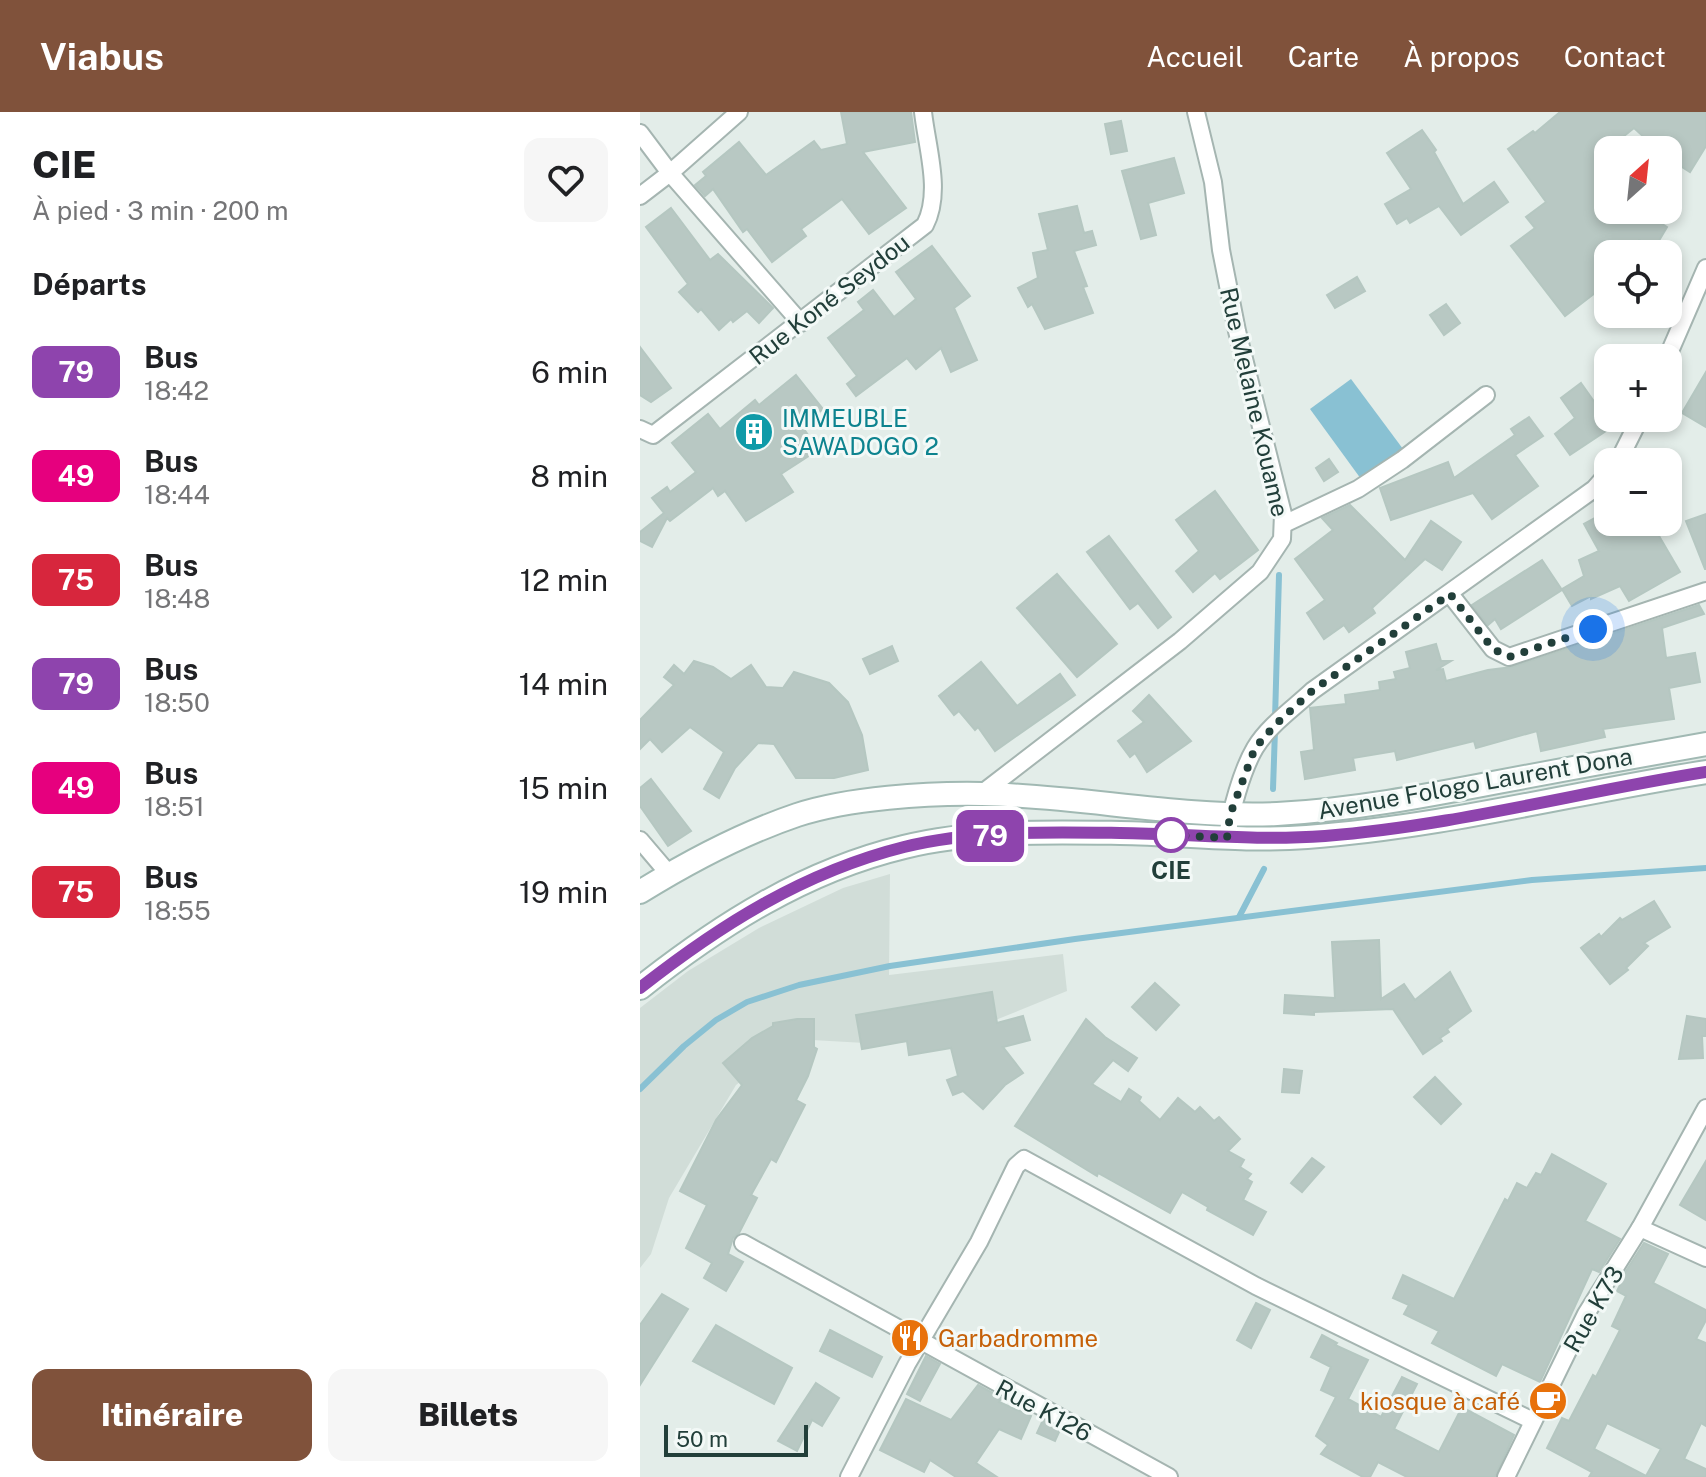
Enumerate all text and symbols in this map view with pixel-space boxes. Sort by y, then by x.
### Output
text: Viabus [40,34,164,79]
text: Accueil [1146,40,1244,73]
text: Carte [1288,40,1359,73]
text: À propos [1403,40,1520,73]
text: Contact [1564,40,1666,73]
north arrow [1594,136,1682,224]
map controls [1594,136,1682,536]
button: heart [524,138,608,222]
text: CIE [32,142,96,187]
text: À pied · 3 min · 200 m [32,195,289,226]
street label: Rue Koné Seydou [743,228,915,370]
button: locate [1594,240,1682,328]
text: Départs [32,266,146,302]
street label: Rue Melaine Kouame [1215,285,1295,519]
text: Bus [144,339,198,375]
button: + [1594,344,1682,432]
text: 6 min [531,354,608,390]
text: 79 [58,355,94,388]
text: 18:42 [144,375,209,406]
place label: IMMEUBLE SAWADOGO 2 [782,404,939,460]
building icon: IMMEUBLE SAWADOGO 2 [733,411,775,453]
text: Bus [144,443,198,479]
button: − [1594,448,1682,536]
text: 8 min [530,458,608,494]
text: 49 [58,459,94,492]
text: 18:44 [144,479,210,510]
text: Bus [144,547,198,583]
text: 12 min [520,562,608,598]
text: 75 [58,563,94,596]
text: 18:48 [144,583,210,614]
your location [1573,609,1613,649]
text: Bus [144,651,198,687]
text: 14 min [519,666,608,702]
text: 79 [58,667,94,700]
text: 18:50 [144,687,210,718]
street label: Avenue Fologo Laurent Dona [1316,742,1634,824]
text: Bus [144,755,198,791]
text: 15 min [518,770,608,806]
text: 49 [58,771,94,804]
text: 18:51 [144,791,205,822]
line badge: 79 [954,810,1026,862]
marker: CIE [1154,818,1188,852]
text: 79 [972,819,1008,852]
place label: CIE [1151,856,1191,884]
text: Bus [144,859,198,895]
text: 19 min [519,874,608,910]
text: 75 [58,875,94,908]
text: 18:55 [144,895,211,926]
street label: Rue K73 [1557,1261,1629,1357]
restaurant icon: Garbadromme [889,1317,931,1359]
place label: Garbadromme [938,1324,1098,1352]
button: Itinéraire [32,1369,312,1461]
button: Billets [328,1369,608,1461]
street label: Rue K126 [991,1373,1097,1447]
cafe icon: kiosque à café [1527,1380,1569,1422]
place label: kiosque à café [1360,1387,1520,1415]
scale bar [664,1421,808,1457]
text: 50 m [676,1426,728,1452]

